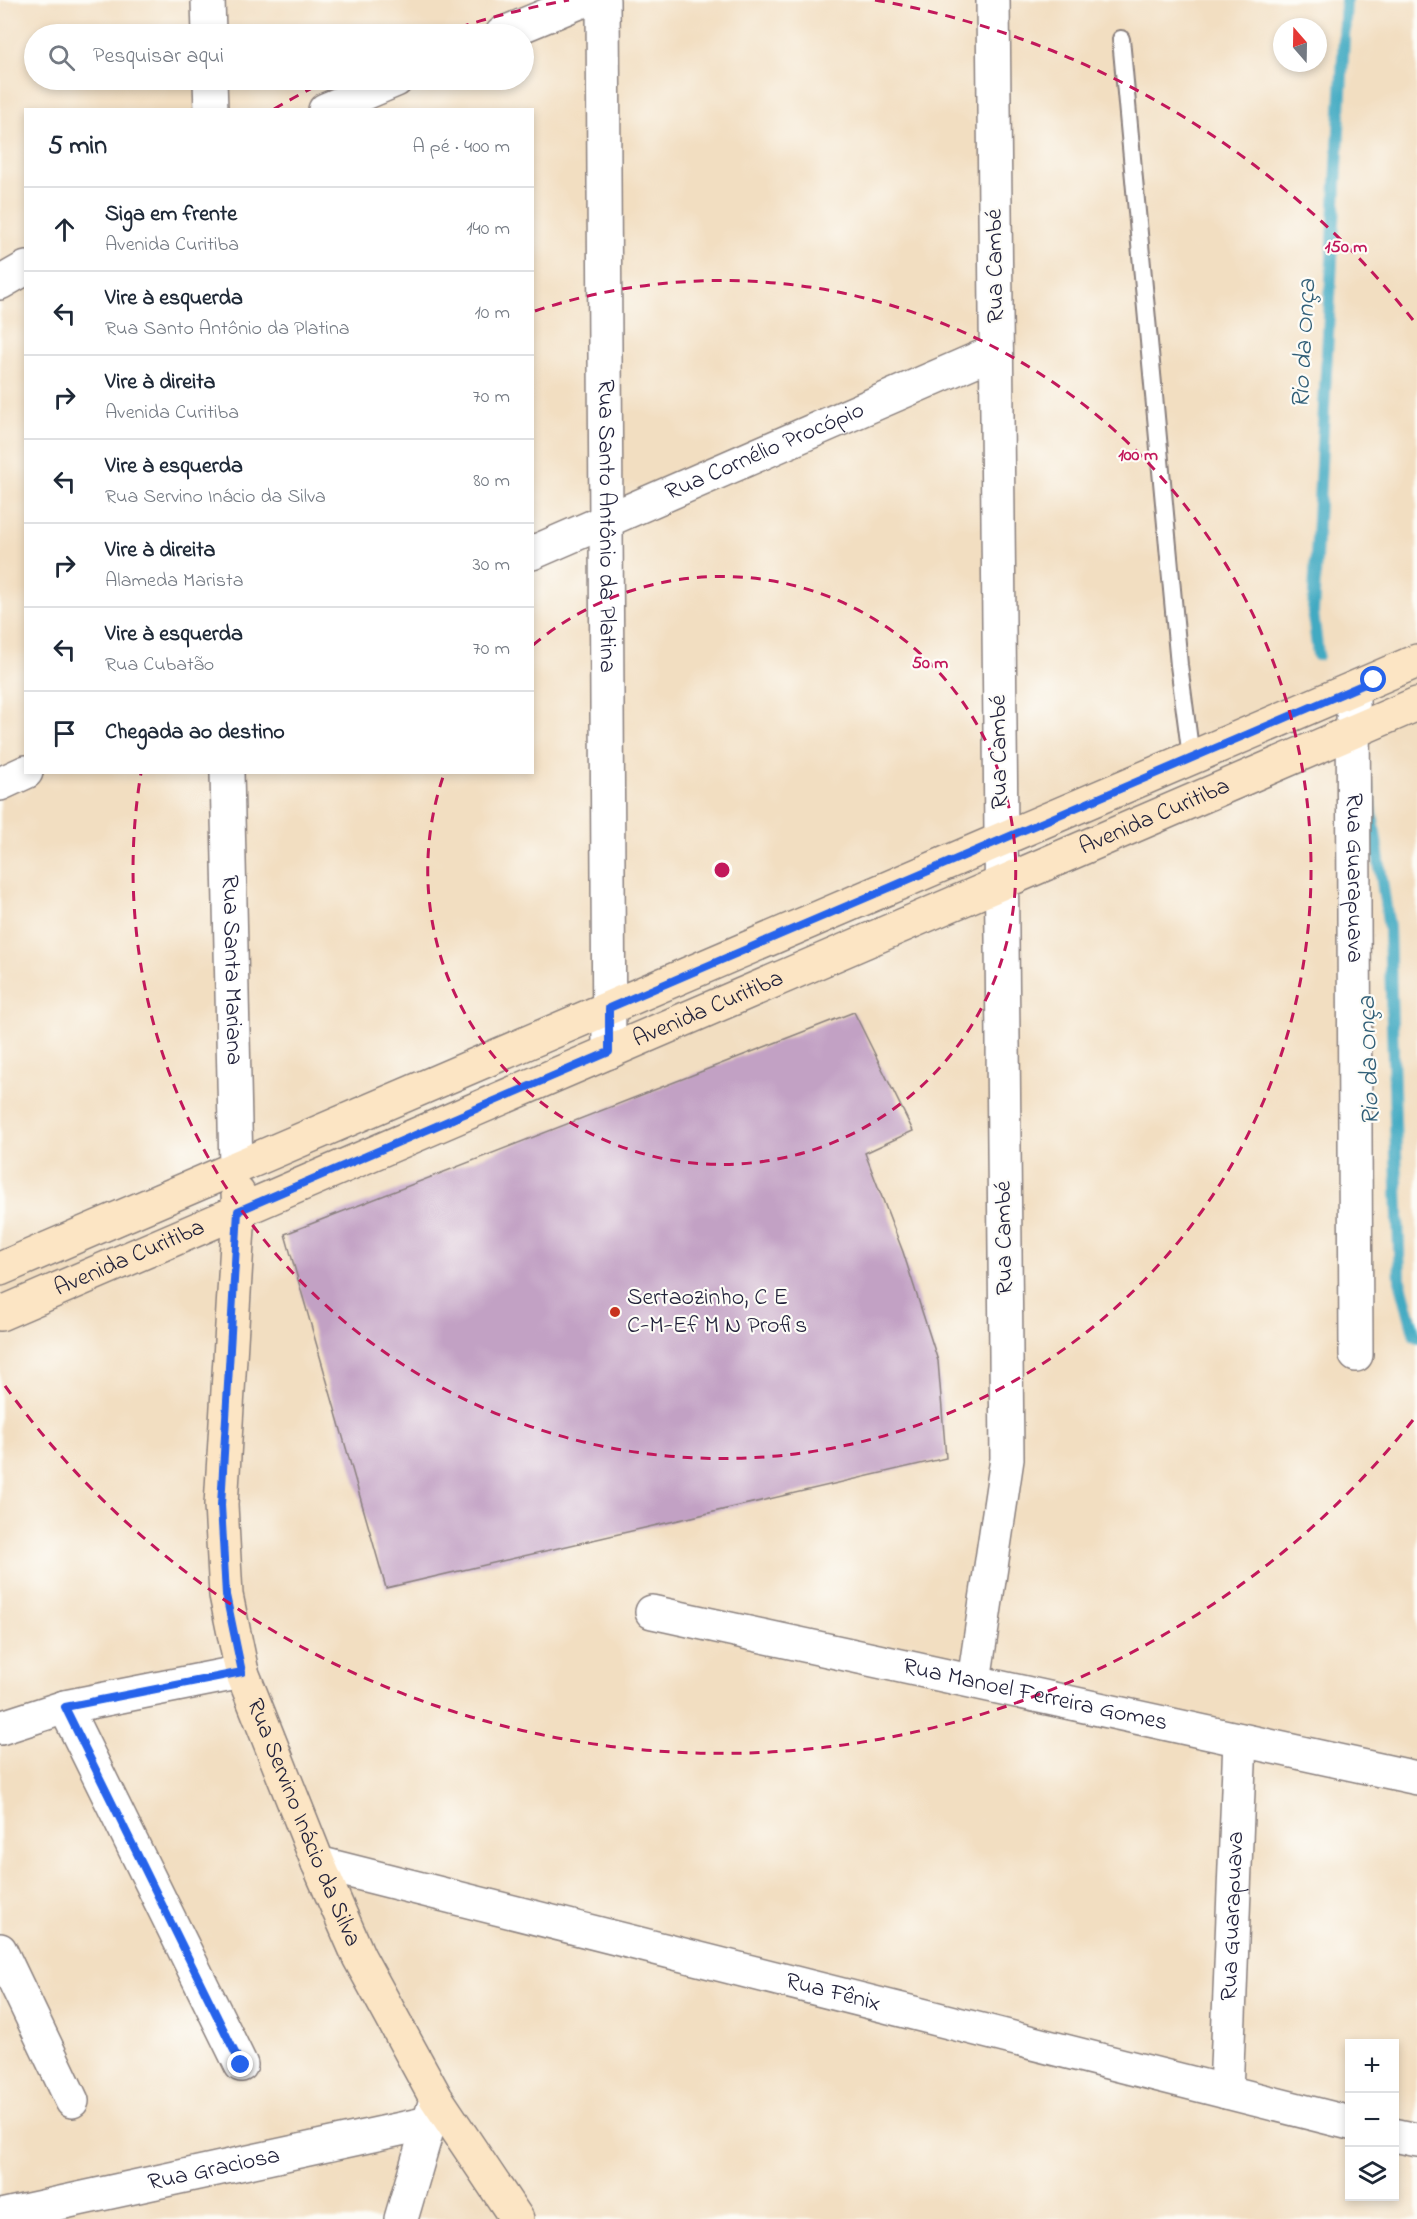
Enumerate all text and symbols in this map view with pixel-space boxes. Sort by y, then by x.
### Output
north arrow [1273,18,1327,72]
search box [24,24,534,90]
icon: search [45,41,78,74]
text: Pesquisar aqui [93,41,224,73]
text: 5 min [48,128,107,166]
text: A pé · 400 m [413,133,510,162]
text: Siga em frente [105,199,237,231]
street label: Rua Cambé [978,208,1014,323]
icon: ahead [48,213,81,246]
text: 140 m [466,215,510,244]
text: Avenida Curitiba [105,231,239,260]
text: 150 m [1325,235,1367,261]
water label: Rio da Onça [1283,277,1327,410]
text: Vire à esquerda [105,283,243,315]
icon: left [48,297,81,330]
text: 10 m [474,299,510,328]
text: Rua Santo Antônio da Platina [105,315,350,344]
text: Vire à direita [105,367,215,399]
street label: Rua Santo Antônio da Platina [588,379,624,673]
icon: right [48,381,81,414]
text: 70 m [473,383,510,412]
street label: Rua Cornélio Procópio [660,393,870,510]
text: Avenida Curitiba [105,399,239,428]
text: 100 m [1118,443,1158,469]
text: Vire à esquerda [105,451,243,483]
icon: left [48,465,81,498]
text: 80 m [473,467,510,496]
text: Rua Servino Inácio da Silva [105,483,326,512]
text: Vire à direita [105,535,215,567]
icon: right [48,549,81,582]
text: 30 m [473,551,510,580]
text: Alameda Marista [105,567,243,596]
text: Vire à esquerda [105,619,243,651]
icon: left [48,633,81,666]
text: 70 m [473,635,510,664]
text: Rua Cubatão [105,651,214,680]
text: 50 m [912,651,948,677]
route start [1360,666,1386,692]
street label: Rua Cambé [982,694,1018,809]
icon: arrive [48,717,81,750]
text: Chegada ao destino [105,717,285,749]
street label: Avenida Curitiba [1074,769,1235,865]
street label: Rua Guarapuava [1336,793,1372,963]
centre of rings [712,860,732,880]
street label: Rua Santa Mariana [212,874,251,1065]
street label: Avenida Curitiba [627,961,789,1057]
water label: Rio da Onça [1349,995,1391,1126]
street label: Rua Cambé [987,1180,1023,1295]
street label: Avenida Curitiba [49,1210,210,1306]
place label: Sertaozinho, C E C-M-Ef M N Profis [627,1281,807,1344]
marker: Sertaozinho, C E C-M-Ef M N Profis [608,1305,622,1319]
street label: Rua Manoel Ferreira Gomes [899,1649,1171,1741]
street label: Rua Servino Inácio da Silva [237,1693,370,1952]
street label: Rua Guarapuava [1212,1831,1254,2002]
street label: Rua Fênix [782,1964,884,2022]
map controls [1345,2039,1399,2201]
button: + [1345,2039,1399,2093]
route end [227,2051,253,2077]
button: − [1345,2093,1399,2147]
street label: Rua Graciosa [145,2138,283,2201]
button: layers [1345,2147,1399,2201]

